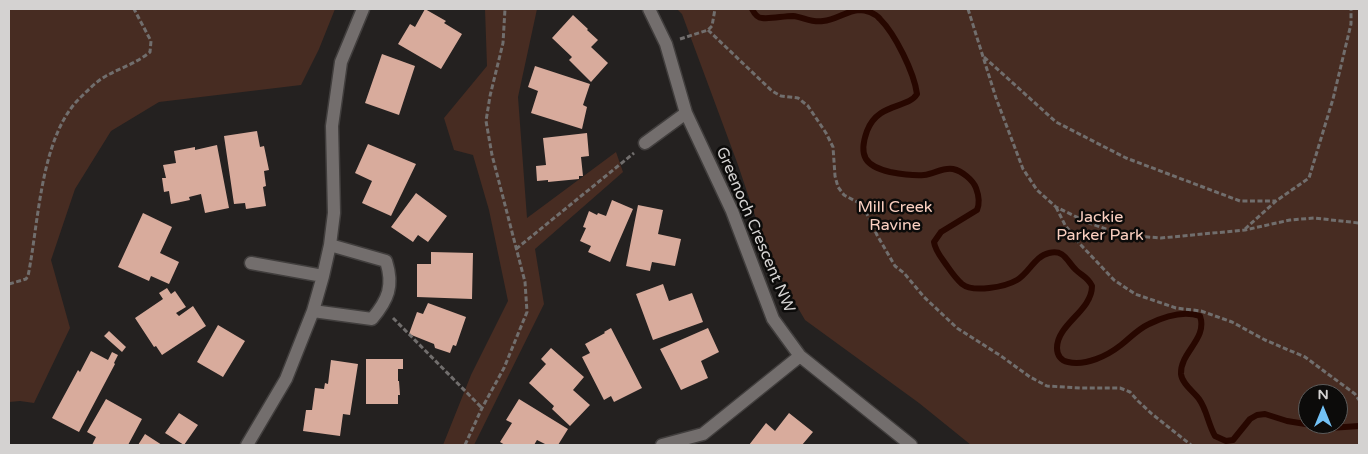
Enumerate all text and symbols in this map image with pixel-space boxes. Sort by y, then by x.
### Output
street label: Greenoch Crescent NW [711,144,799,316]
park label: Mill Creek Ravine [857,198,933,236]
park label: Jackie Parker Park [1056,208,1144,246]
north arrow [1298,384,1348,434]
text: N [1317,386,1329,403]

